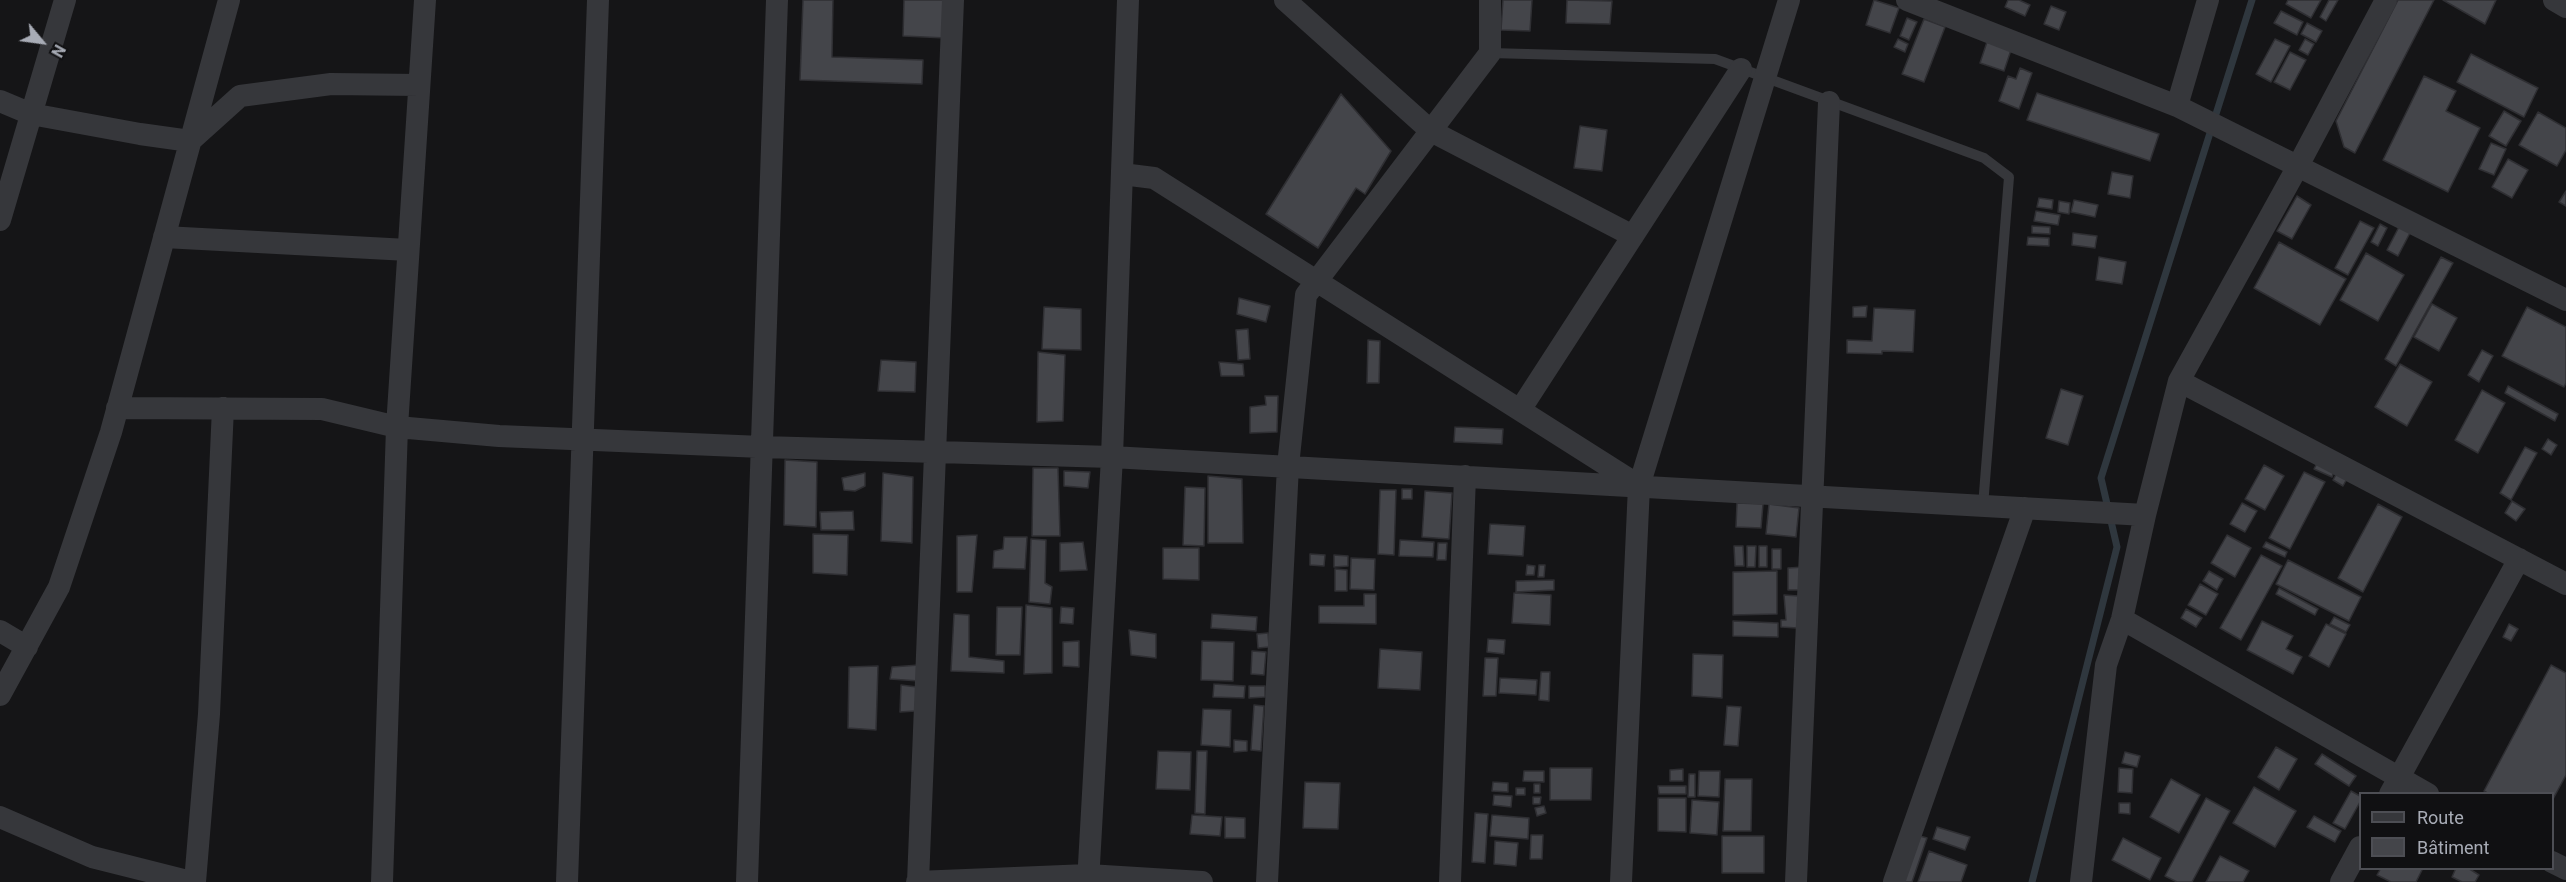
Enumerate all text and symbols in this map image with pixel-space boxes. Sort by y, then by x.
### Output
north arrow [12,12,72,72]
text: N [47,41,69,61]
legend [2359,792,2554,870]
text: Route [2417,807,2464,828]
text: Bâtiment [2417,837,2489,858]

